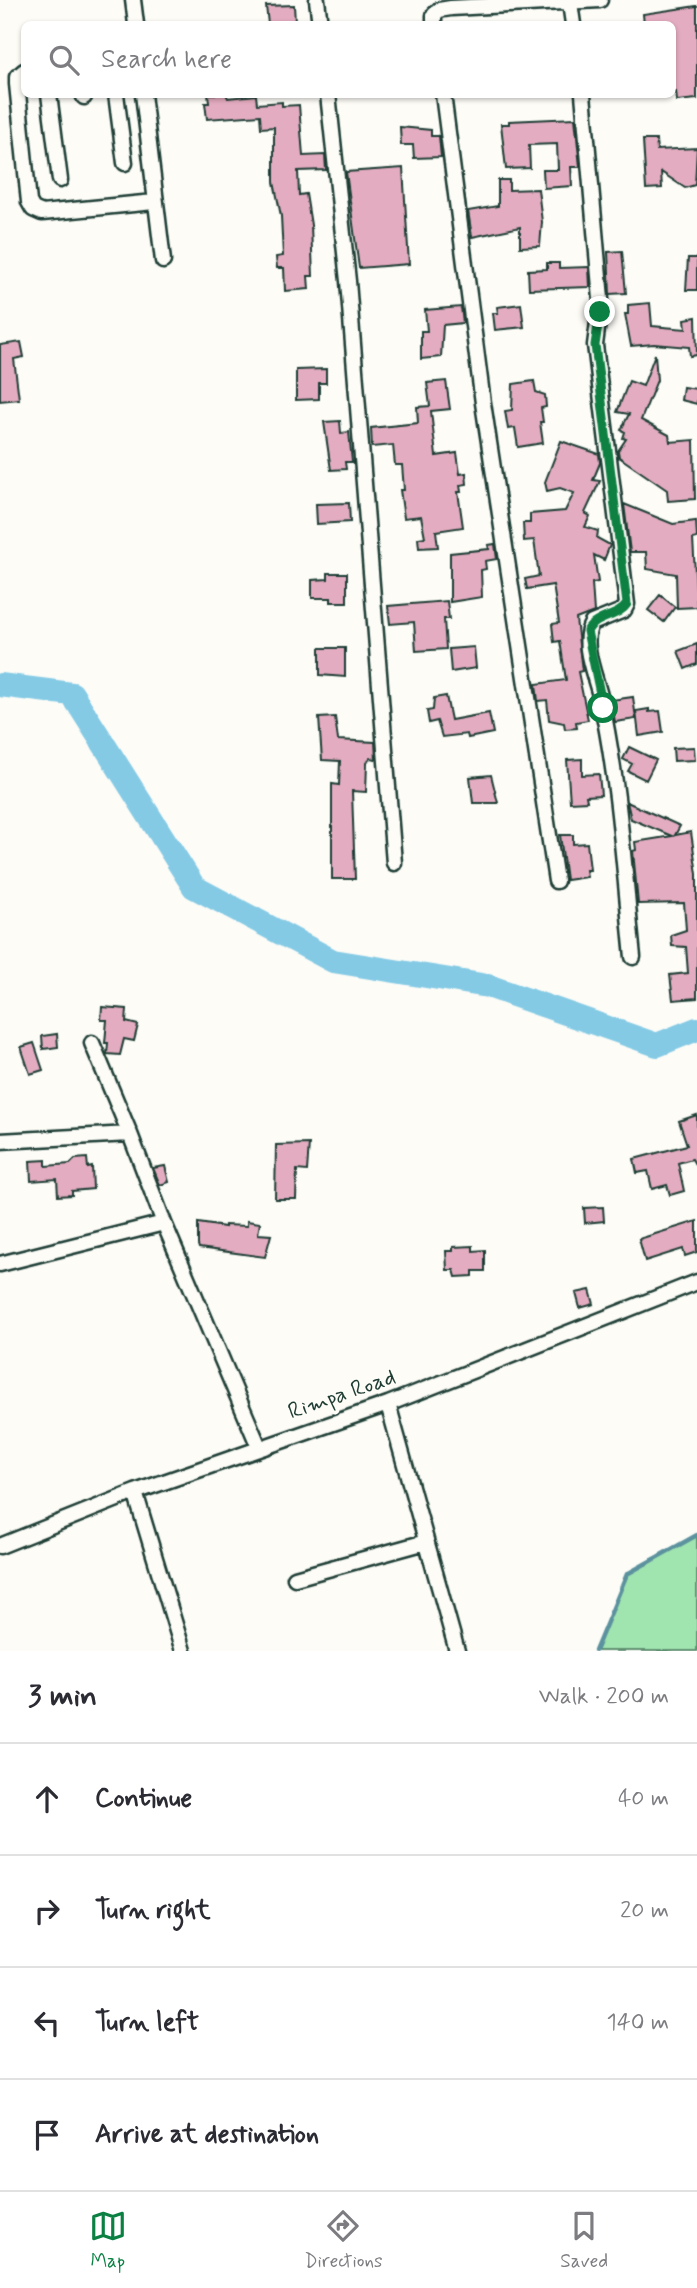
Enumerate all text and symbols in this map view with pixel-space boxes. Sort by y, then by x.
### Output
search box [21,21,676,98]
icon: search [45,41,83,79]
text: Search here [101,43,232,77]
route end [584,296,615,327]
route start [587,692,618,723]
street label: Rimpa Road [284,1363,400,1427]
text: 3 min [28,1677,97,1716]
text: Walk · 200 m [539,1682,669,1712]
icon: ahead [28,1780,66,1818]
text: Continue [95,1782,192,1816]
text: 40 m [618,1784,669,1814]
icon: right [28,1892,66,1930]
text: Turn right [95,1894,211,1928]
text: 20 m [620,1896,669,1926]
icon: left [28,2004,66,2042]
text: Turn left [95,2006,199,2040]
text: 140 m [606,2008,669,2038]
icon: arrive [28,2116,66,2154]
text: Arrive at destination [95,2118,319,2152]
tab: Map [89,2207,127,2274]
tab: Directions [304,2207,383,2274]
tab: Saved [560,2207,608,2274]

